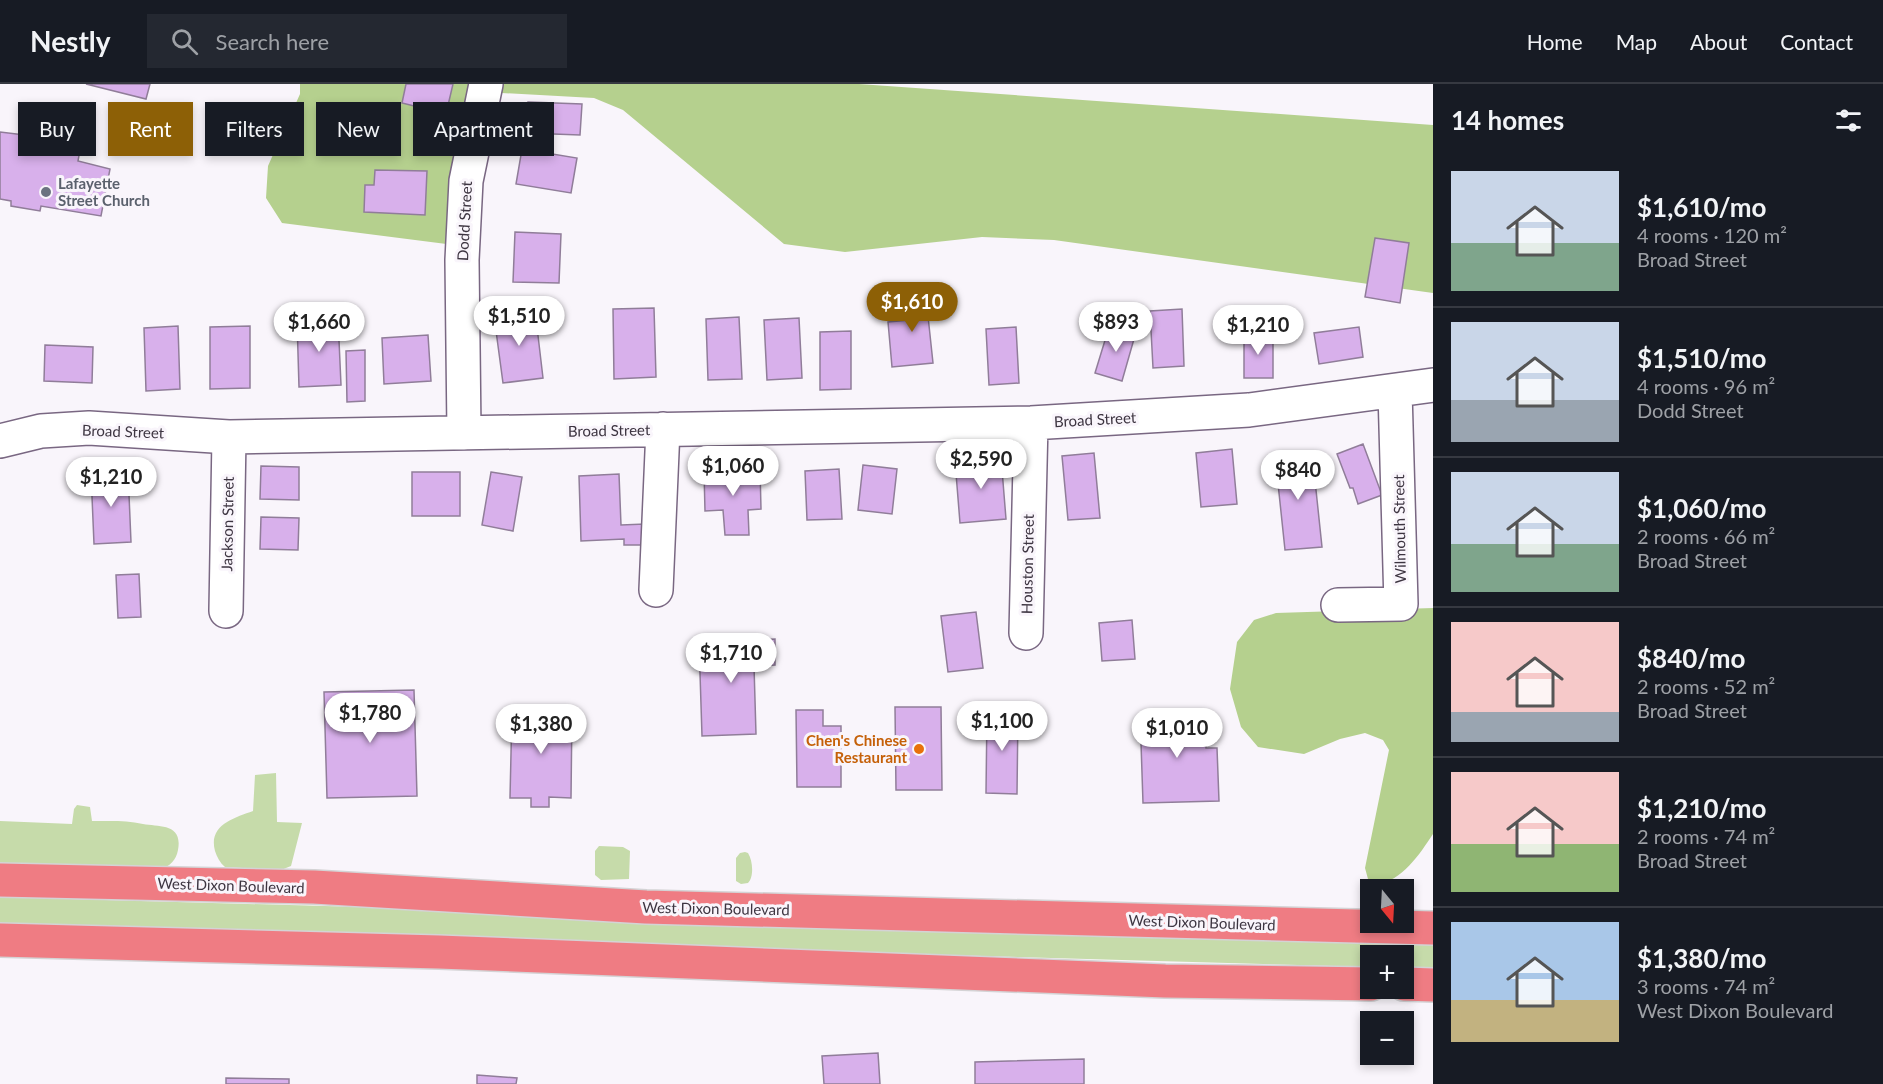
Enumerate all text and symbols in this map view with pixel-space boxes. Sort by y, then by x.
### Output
search box [147,14,567,68]
text: Nestly [30,24,111,58]
icon: search [168,25,201,58]
text: Search here [216,28,329,55]
text: Home [1527,29,1583,54]
text: Map [1616,29,1657,54]
text: About [1690,29,1747,54]
text: Contact [1780,29,1853,54]
chip: Buy [18,102,96,156]
chip: Rent [108,102,193,156]
chip: Filters [205,102,304,156]
chip: New [316,102,401,156]
chip: Apartment [413,102,554,156]
text: 14 homes [1451,104,1564,136]
icon: filters [1832,104,1865,137]
place label: Lafayette Street Church [58,174,150,209]
street label: Dodd Street [453,180,475,261]
marker: Lafayette Street Church [39,185,53,199]
text: $1,610/mo [1637,191,1767,223]
icon: home [1499,195,1571,267]
text: 4 rooms · 120 m² [1637,223,1787,247]
text: Broad Street [1637,247,1747,271]
pin: $1,610 [863,282,961,333]
text: $1,610 [881,289,943,313]
pin: $1,510 [470,296,568,347]
pin: $1,660 [270,302,368,353]
pin: $893 [1080,302,1152,353]
text: $1,510 [488,303,550,327]
pin: $1,210 [1209,305,1307,356]
text: $1,660 [288,309,350,333]
text: $893 [1093,309,1139,333]
text: $1,210 [1227,312,1289,336]
text: $1,510/mo [1637,342,1767,374]
icon: home [1499,346,1571,418]
text: 4 rooms · 96 m² [1637,374,1775,398]
text: Dodd Street [1637,398,1744,422]
street label: Broad Street [1053,408,1137,430]
street label: Broad Street [568,420,651,440]
street label: Broad Street [82,421,165,441]
pin: $2,590 [932,439,1030,490]
pin: $1,060 [684,446,782,497]
text: $2,590 [950,446,1012,470]
pin: $840 [1262,450,1334,501]
text: $1,060 [702,453,764,477]
pin: $1,210 [62,457,160,508]
text: $840 [1275,457,1321,481]
text: $1,210 [80,464,142,488]
street label: Wilmouth Street [1389,474,1409,584]
street label: Jackson Street [217,476,237,572]
text: $1,060/mo [1637,492,1767,524]
icon: home [1499,496,1571,568]
street label: Houston Street [1017,513,1037,614]
text: 2 rooms · 66 m² [1637,524,1775,548]
text: Broad Street [1637,548,1747,572]
pin: $1,710 [682,633,780,684]
text: $1,710 [700,640,762,664]
text: $840/mo [1637,642,1745,674]
icon: home [1499,646,1571,718]
text: 2 rooms · 52 m² [1637,674,1775,698]
pin: $1,780 [321,693,419,744]
text: Broad Street [1637,698,1747,722]
text: $1,780 [339,700,401,724]
pin: $1,100 [953,701,1051,752]
pin: $1,380 [492,704,590,755]
text: $1,100 [971,708,1033,732]
pin: $1,010 [1128,708,1226,759]
text: $1,380 [510,711,572,735]
text: $1,010 [1146,715,1208,739]
place label: Chen's Chinese Restaurant [806,731,907,766]
marker: Chen's Chinese Restaurant [912,742,926,756]
text: $1,210/mo [1637,792,1767,824]
icon: home [1499,796,1571,868]
text: 2 rooms · 74 m² [1637,824,1775,848]
text: Broad Street [1637,848,1747,872]
street label: West Dixon Boulevard [157,873,305,897]
north arrow [1360,879,1414,933]
map controls [1360,879,1414,1065]
street label: West Dixon Boulevard [642,898,790,918]
street label: West Dixon Boulevard [1128,910,1276,934]
text: $1,380/mo [1637,942,1767,974]
button: + [1360,945,1414,999]
icon: home [1499,946,1571,1018]
text: 3 rooms · 74 m² [1637,974,1775,998]
text: West Dixon Boulevard [1637,998,1834,1022]
button: − [1360,1011,1414,1065]

